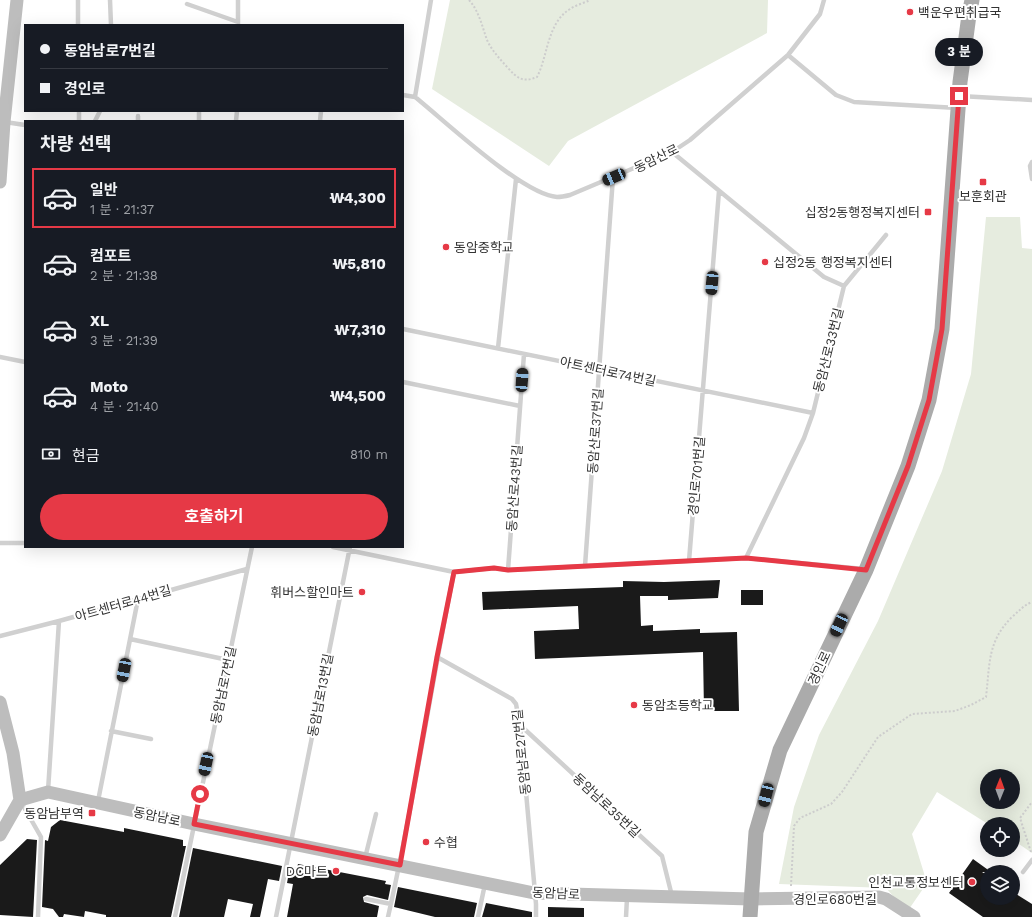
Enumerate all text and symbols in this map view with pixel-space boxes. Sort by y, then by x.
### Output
place label: 백운우편취급국 [918,5,1002,20]
marker: 백운우편취급국 [905,7,915,17]
callout: 3 분 [935,38,983,66]
text: 동암남로7번길 [64,42,156,60]
text: 3 분 [947,44,971,59]
text: 경인로 [64,80,105,98]
route end [950,87,968,105]
text: 차량 선택 [40,133,111,154]
street label: 동암산로 [631,141,681,176]
car [601,167,627,187]
marker: 보훈회관 [978,177,988,187]
icon: car [42,180,78,216]
text: 일반 [90,181,118,199]
text: ₩4,300 [330,189,386,207]
place label: 보훈회관 [959,189,1007,204]
text: 1 분 · 21:37 [90,202,154,217]
place label: 십정2동행정복지센터 [805,205,920,220]
marker: 십정2동행정복지센터 [923,207,933,217]
place label: 동암중학교 [454,240,514,255]
marker: 동암중학교 [441,242,451,252]
icon: car [42,246,78,282]
text: 컴포트 [90,247,131,265]
text: ₩5,810 [332,255,386,273]
place label: 십정2동 행정복지센터 [773,255,893,270]
marker: 십정2동 행정복지센터 [760,257,770,267]
text: 2 분 · 21:38 [90,268,158,283]
car [705,271,719,295]
street label: 동암산로33번길 [811,306,846,394]
icon: car [42,312,78,348]
text: XL [90,312,109,330]
text: ₩7,310 [334,321,386,339]
text: 3 분 · 21:39 [90,333,158,348]
street label: 아트센터로74번길 [558,354,657,389]
car [515,368,529,392]
icon: car [42,378,78,414]
text: Moto [90,378,128,396]
text: ₩4,500 [330,387,386,405]
street label: 동암산로37번길 [585,388,606,475]
text: 4 분 · 21:40 [90,399,159,414]
street label: 경인로701번길 [686,436,707,517]
icon: cash [40,443,62,465]
street label: 동암산로43번길 [504,444,525,532]
text: 현금 [72,447,100,465]
text: 810 m [350,447,388,462]
button: 호출하기 [40,494,388,540]
street label: 아트센터로44번길 [73,583,173,624]
place label: 휘버스할인마트 [270,585,354,600]
marker: 휘버스할인마트 [357,587,367,597]
car [828,612,850,638]
street label: 동암남로7번길 [208,645,239,725]
street label: 경인로 [805,649,834,688]
street label: 동암남로13번길 [305,652,336,738]
car [116,657,132,683]
place label: 동암초등학교 [642,698,714,713]
marker: 동암초등학교 [629,700,639,710]
street label: 동암남로27번길 [510,708,533,796]
car [198,751,214,777]
north arrow [980,769,1020,809]
map controls [980,769,1020,905]
street label: 동암남로35번길 [570,770,644,840]
car [757,782,775,808]
route start [191,785,209,803]
street label: 동암남로 [132,804,182,829]
place label: 동암남부역 [24,806,84,821]
marker: 동암남부역 [87,808,97,818]
button: locate [980,817,1020,857]
place label: 수협 [434,835,458,850]
marker: 수협 [421,837,431,847]
place label: DC마트 [286,864,328,879]
button: layers [980,865,1020,905]
marker: DC마트 [331,866,341,876]
place label: 인천교통정보센터 [868,875,964,890]
marker: 인천교통정보센터 [967,877,977,887]
street label: 동암남로 [532,885,580,902]
street label: 경인로680번길 [793,892,877,907]

